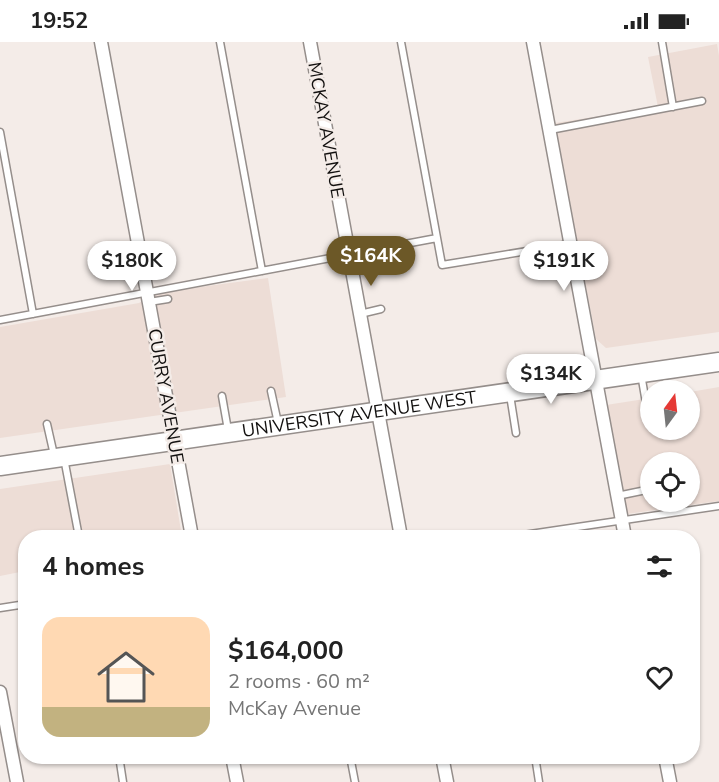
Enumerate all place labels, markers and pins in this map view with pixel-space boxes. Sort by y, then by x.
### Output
pin: $164K [329,236,413,287]
pin: $180K [90,241,174,292]
pin: $191K [522,241,606,292]
pin: $134K [509,354,593,405]

